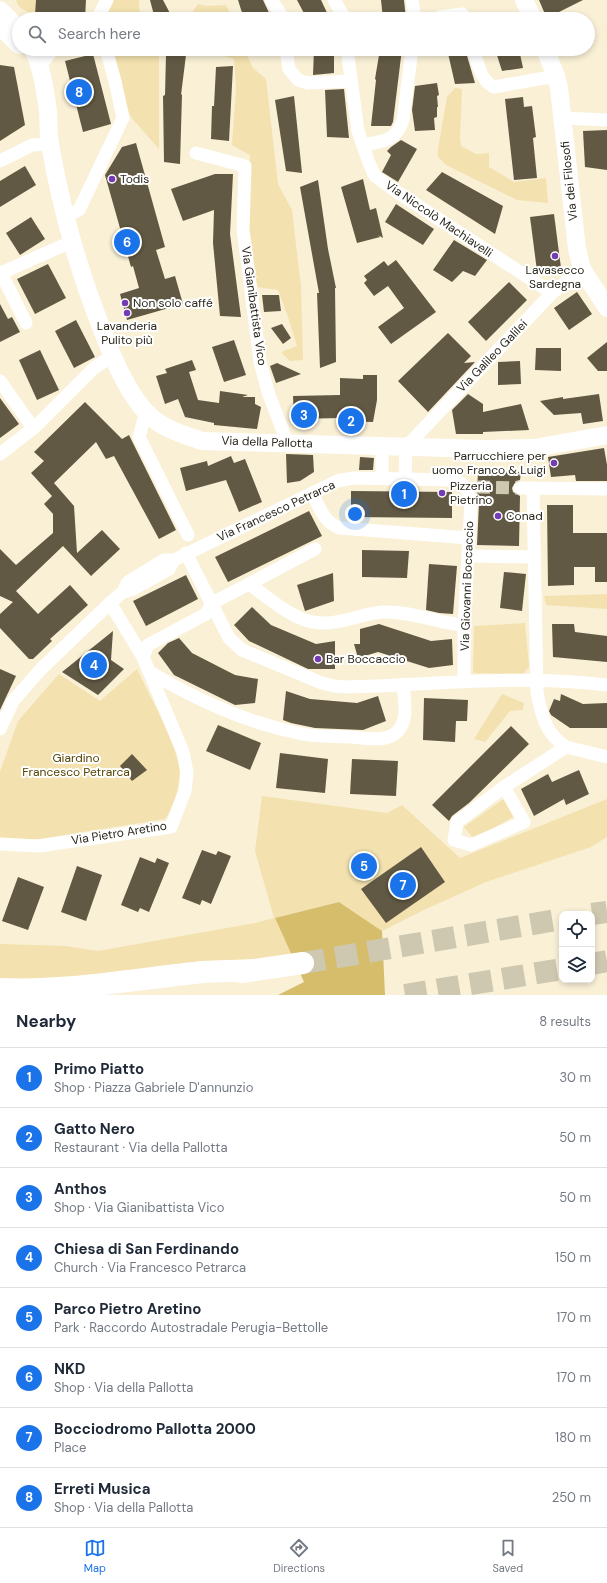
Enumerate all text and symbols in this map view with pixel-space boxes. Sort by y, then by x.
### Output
search box [12,12,595,56]
icon: search [26,23,48,45]
text: Search here [58,24,141,44]
pin: 8 [66,77,92,107]
street label: Via dei Filosofi [557,140,581,222]
place label: Todis [120,171,149,187]
marker: Todis [107,174,117,184]
street label: Via Niccolò Machiavelli [382,177,496,261]
pin: 6 [114,227,140,257]
street label: Via Gianibattista Vico [238,245,270,367]
marker: Lavasecco Sardegna [550,251,560,261]
place label: Lavasecco Sardegna [526,262,584,292]
place label: Non solo caffé [133,295,213,311]
marker: Non solo caffé [120,298,130,308]
marker: Lavanderia Pulito più [122,308,132,318]
street label: Via Galileo Galilei [453,316,531,396]
place label: Lavanderia Pulito più [97,318,157,348]
pin: 3 [291,400,317,430]
pin: 2 [338,406,364,436]
street label: Via della Pallotta [221,432,313,452]
place label: Parrucchiere per uomo Franco & Luigi [432,448,547,478]
marker: Parrucchiere per uomo Franco & Luigi [549,458,559,468]
street label: Via Francesco Petrarca [214,477,338,545]
place label: Pizzeria Pietrino [450,478,492,508]
pin: 1 [391,479,417,509]
marker: Pizzeria Pietrino [437,488,447,498]
your location [345,504,365,524]
place label: Conad [506,508,543,524]
marker: Conad [493,511,503,521]
street label: Via Giovanni Boccaccio [457,521,477,651]
pin: 4 [81,650,107,680]
place label: Bar Boccaccio [326,651,406,667]
marker: Bar Boccaccio [313,654,323,664]
park label: Giardino Francesco Petrarca [22,750,130,780]
street label: Via Pietro Aretino [70,818,168,848]
pin: 5 [351,851,377,881]
pin: 7 [390,870,416,900]
map controls [559,911,595,983]
button: locate [559,911,595,947]
button: layers [559,947,595,983]
text: Nearby [16,1010,76,1032]
text: 8 results [539,1013,591,1030]
text: Primo Piatto [54,1059,144,1079]
text: 1 [27,1069,31,1086]
text: 30 m [559,1069,591,1086]
text: Shop · Piazza Gabriele D'annunzio [54,1079,253,1096]
text: Gatto Nero [54,1119,135,1139]
text: 2 [25,1129,33,1146]
text: 50 m [559,1129,591,1146]
text: Restaurant · Via della Pallotta [54,1139,228,1156]
text: Anthos [54,1179,107,1199]
text: 3 [25,1189,33,1206]
text: 50 m [559,1189,591,1206]
text: Shop · Via Gianibattista Vico [54,1199,225,1216]
text: Chiesa di San Ferdinando [54,1239,239,1259]
text: 4 [25,1249,33,1266]
text: 150 m [555,1249,591,1266]
text: Church · Via Francesco Petrarca [54,1259,246,1276]
text: Parco Pietro Aretino [54,1299,201,1319]
text: 5 [25,1309,33,1326]
text: 170 m [556,1309,591,1326]
text: Park · Raccordo Autostradale Perugia-Bettolle [54,1319,328,1336]
text: NKD [54,1359,85,1379]
text: 6 [25,1369,33,1386]
text: 170 m [556,1369,591,1386]
text: Shop · Via della Pallotta [54,1379,193,1396]
text: Bocciodromo Pallotta 2000 [54,1419,256,1439]
text: 7 [26,1429,32,1446]
text: 180 m [555,1429,591,1446]
text: Place [54,1439,86,1456]
text: Erreti Musica [54,1479,150,1499]
text: 8 [25,1489,33,1506]
text: 250 m [552,1489,591,1506]
text: Shop · Via della Pallotta [54,1499,193,1516]
tab: Map [84,1537,106,1575]
tab: Directions [273,1537,325,1575]
tab: Saved [492,1537,523,1575]

